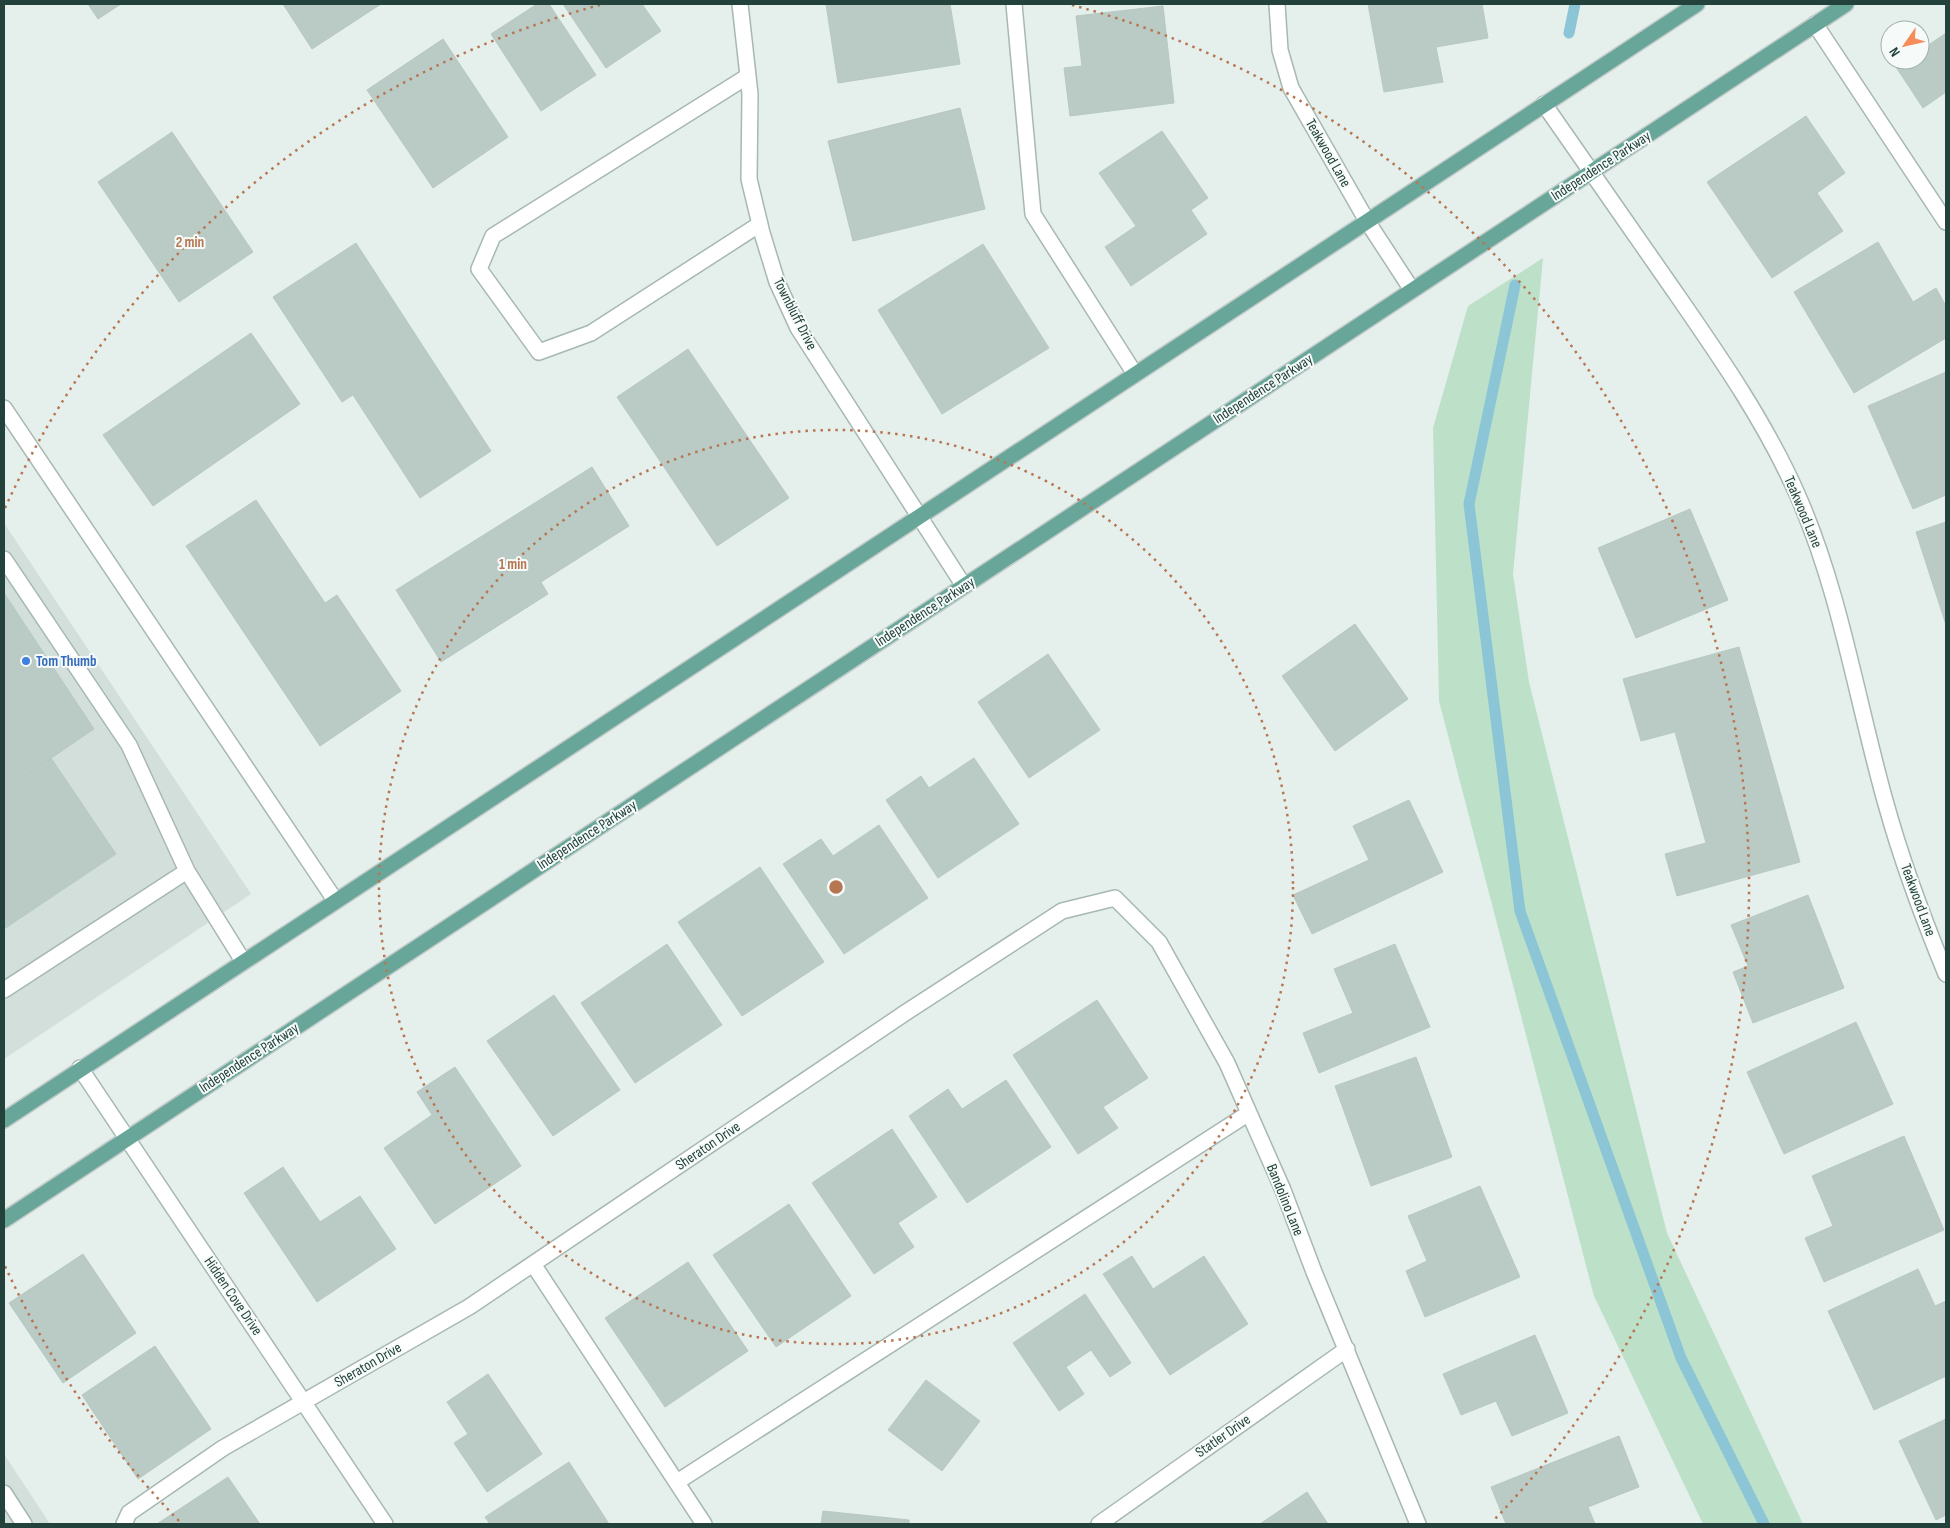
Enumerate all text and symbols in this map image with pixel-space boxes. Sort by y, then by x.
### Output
north arrow [1880,20,1930,70]
text: N [1885,44,1904,60]
street label: Teakwood Lane [1301,115,1355,191]
street label: Independence Parkway [1548,127,1655,205]
text: 2 min [176,233,204,252]
street label: Townbluff Drive [769,275,821,353]
street label: Independence Parkway [1210,350,1317,428]
street label: Teakwood Lane [1779,473,1827,551]
text: 1 min [499,555,527,574]
street label: Independence Parkway [872,573,979,651]
place label: Tom Thumb [36,652,97,671]
marker: Tom Thumb [20,655,32,667]
street label: Independence Parkway [534,796,641,874]
street label: Teakwood Lane [1896,861,1940,939]
centre of rings [827,878,845,896]
street label: Independence Parkway [196,1019,303,1097]
street label: Sheraton Drive [672,1117,744,1175]
street label: Bandolino Lane [1262,1161,1308,1239]
street label: Hidden Cove Drive [200,1253,266,1339]
street label: Sheraton Drive [331,1338,405,1392]
street label: Statler Drive [1192,1410,1254,1462]

